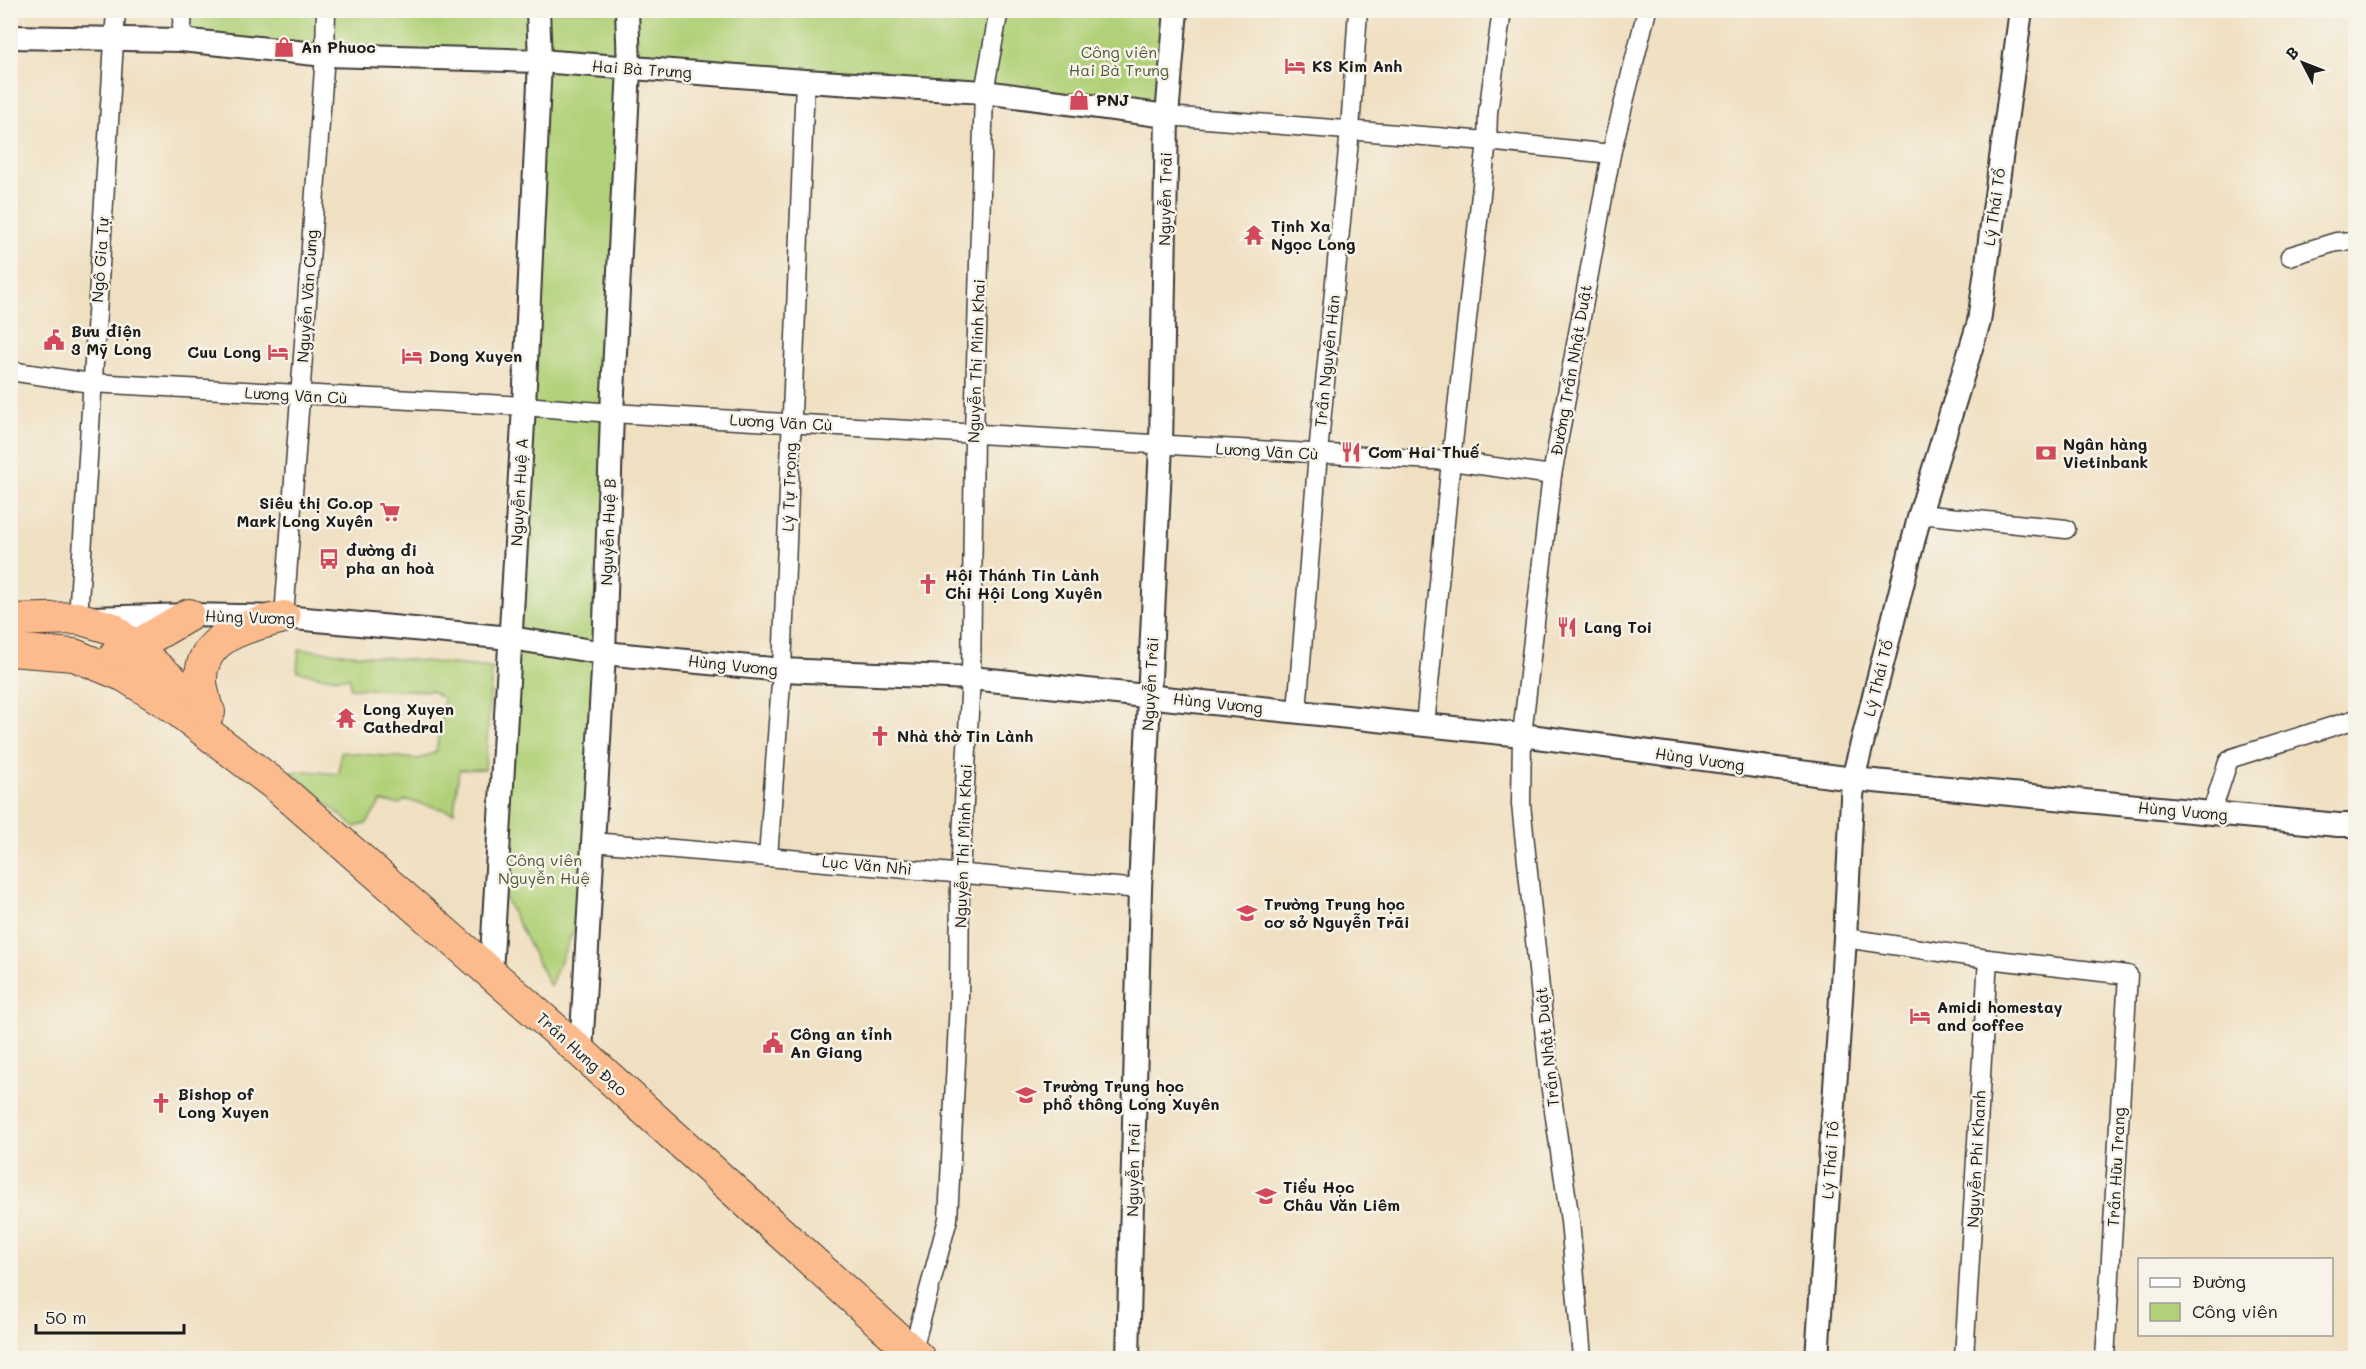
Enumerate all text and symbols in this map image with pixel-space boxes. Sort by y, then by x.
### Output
north arrow [2273,33,2333,93]
shop icon: An Phuoc [272,35,296,59]
place label: An Phuoc [301,36,376,57]
park label: Công viên Hai Bà Trưng [1069,41,1169,80]
text: B [2280,42,2303,64]
hotel icon: KS Kim Anh [1283,54,1307,78]
street label: Hai Bà Trưng [591,55,693,82]
place label: KS Kim Anh [1312,55,1402,76]
shop icon: PNJ [1067,88,1091,112]
place label: PNJ [1096,89,1130,110]
street label: Nguyễn Trãi [1153,152,1176,246]
street label: Lý Thái Tổ [1978,167,2009,247]
street label: Ngô Gia Tự [86,215,113,303]
place label: Tịnh Xa Ngọc Long [1271,215,1355,254]
temple icon: Tịnh Xa Ngọc Long [1242,223,1266,247]
street label: Nguyễn Văn Cưng [291,229,322,363]
street label: Nguyễn Thị Minh Khai [962,279,989,443]
street label: Đường Trần Nhật Duật [1545,283,1596,457]
street label: Trần Nguyên Hãn [1309,294,1344,428]
place label: Bưu điện 3 Mỹ Long [71,320,151,359]
public building icon: Bưu điện 3 Mỹ Long [42,328,66,352]
hotel icon: Cuu Long [266,340,290,364]
place label: Cuu Long [187,341,261,362]
hotel icon: Dong Xuyen [400,344,424,368]
place label: Dong Xuyen [429,345,522,366]
street label: Lương Vãn Cù [244,381,348,408]
street label: Lương Vãn Cù [729,408,833,435]
place label: Ngân hàng Vietinbank [2063,433,2148,472]
street label: Nguyễn Huệ A [505,437,532,547]
street label: Lương Vãn Cù [1215,437,1319,464]
restaurant icon: Cơm Hai Thuế [1339,440,1363,464]
place label: Cơm Hai Thuế [1368,441,1480,462]
bank icon: Ngân hàng Vietinbank [2034,441,2058,465]
street label: Lý Tự Trọng [776,442,801,532]
street label: Nguyễn Huệ B [595,478,620,586]
place label: Siêu thị Co.op Mark Long Xuyên [237,492,373,531]
supermarket icon: Siêu thị Co.op Mark Long Xuyên [378,500,402,524]
place label: đường đi pha an hoà [346,539,435,578]
bus stop icon: đường đi pha an hoà [317,547,341,571]
place label: Hội Thánh Tin Lành Chi Hội Long Xuyên [945,564,1102,603]
church icon: Hội Thánh Tin Lành Chi Hội Long Xuyên [916,572,940,596]
street label: Hùng Vương [205,604,295,629]
restaurant icon: Lang Toi [1555,615,1579,639]
place label: Lang Toi [1584,616,1652,637]
street label: Nguyễn Trãi [1137,637,1162,731]
street label: Lý Thái Tổ [1858,637,1897,718]
street label: Hùng Vương [687,649,779,680]
street label: Hùng Vương [1172,687,1264,718]
place label: Long Xuyen Cathedral [363,698,454,737]
temple icon: Long Xuyen Cathedral [334,706,358,730]
church icon: Nhà thờ Tin Lành [868,724,892,748]
place label: Nhà thờ Tin Lành [897,725,1033,746]
street label: Hùng Vương [1654,742,1746,775]
street label: Nguyễn Thị Minh Khai [949,764,976,928]
street label: Hùng Vương [2137,796,2229,825]
park label: Công viên Nguyễn Huệ [498,849,590,888]
street label: Lục Văn Nhì [821,850,913,879]
place label: Trường Trung học cơ sở Nguyễn Trãi [1264,893,1410,932]
school or university icon: Trường Trung học cơ sở Nguyễn Trãi [1235,901,1259,925]
street label: Trần Nhật Duật [1530,986,1563,1108]
place label: Amidi homestay and coffee [1937,996,2063,1035]
hotel icon: Amidi homestay and coffee [1908,1004,1932,1028]
street label: Trần Hưng Đạo [532,1007,632,1100]
place label: Công an tỉnh An Giang [790,1023,892,1062]
public building icon: Công an tỉnh An Giang [761,1031,785,1055]
place label: Trường Trung học phổ thông Long Xuyên [1043,1075,1219,1114]
place label: Bishop of Long Xuyen [178,1083,269,1122]
school or university icon: Trường Trung học phổ thông Long Xuyên [1014,1083,1038,1107]
street label: Nguyễn Phi Khanh [1961,1090,1990,1228]
church icon: Bishop of Long Xuyen [149,1091,173,1115]
street label: Trần Hữu Trang [2102,1107,2129,1227]
street label: Lý Thái Tổ [1816,1120,1843,1200]
street label: Nguyễn Trãi [1121,1123,1144,1217]
place label: Tiểu Học Châu Văn Liêm [1283,1176,1400,1215]
school or university icon: Tiểu Học Châu Văn Liêm [1254,1184,1278,1208]
legend [2138,1258,2333,1336]
text: Đường [2192,1269,2246,1293]
scale bar [36,1297,184,1335]
text: Công viên [2192,1299,2278,1323]
text: 50 m [45,1305,87,1329]

